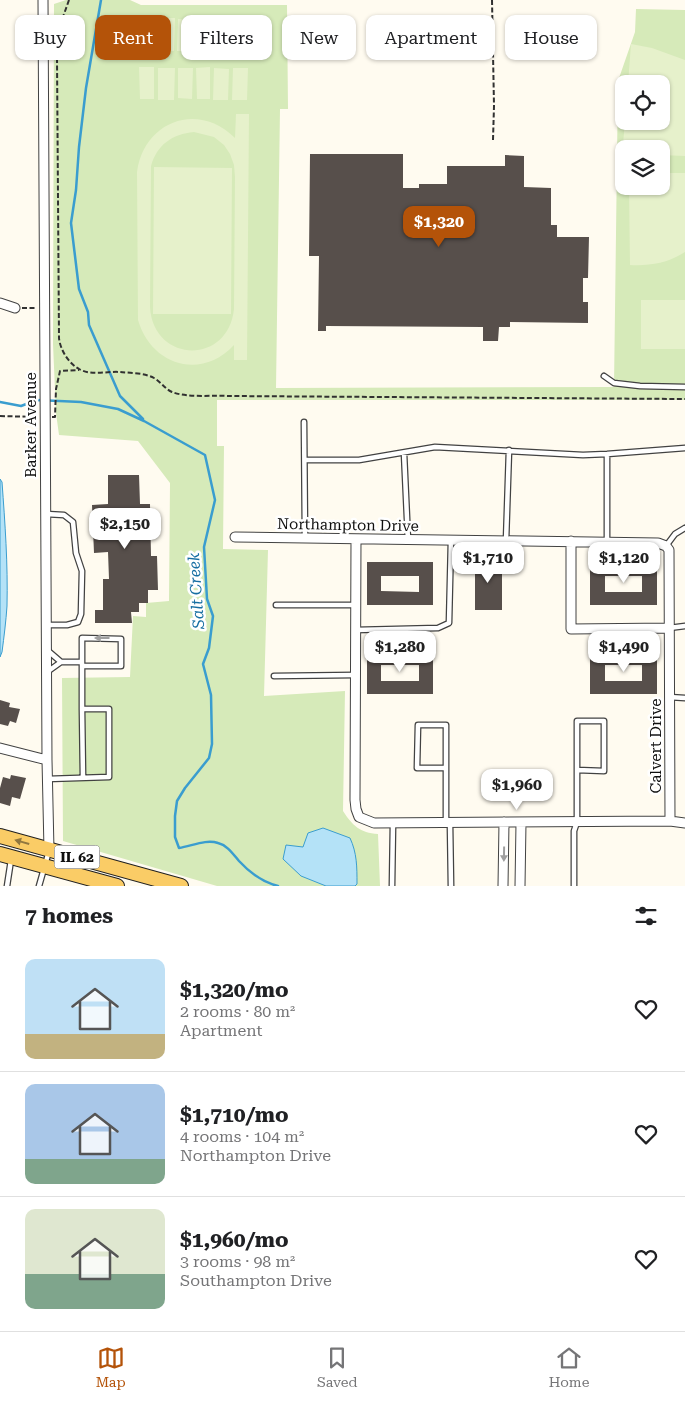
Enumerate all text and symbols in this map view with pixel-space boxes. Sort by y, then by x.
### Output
chip: Buy [15,15,85,60]
chip: Rent [95,15,171,60]
chip: Filters [181,15,272,60]
chip: New [282,15,356,60]
chip: Apartment [366,15,495,60]
chip: House [505,15,597,60]
map controls [615,75,670,195]
button: locate [615,75,670,130]
button: layers [615,140,670,195]
pin: $1,320 [398,206,480,248]
text: $1,320 [414,212,464,231]
street label: Barker Avenue [22,372,40,478]
pin: $2,150 [84,508,166,550]
text: $2,150 [100,514,150,533]
street label: Northampton Drive [277,515,419,535]
pin: $1,710 [447,542,529,584]
pin: $1,120 [583,542,665,584]
text: $1,710 [463,548,513,567]
text: $1,120 [599,548,649,567]
water label: Salt Creek [184,552,208,631]
pin: $1,280 [359,630,441,673]
pin: $1,490 [583,630,665,673]
one-way arrow [93,634,109,642]
text: $1,280 [375,637,425,656]
text: $1,490 [599,637,649,656]
street label: Calvert Drive [647,698,665,794]
pin: $1,960 [476,768,558,811]
text: $1,960 [492,775,542,794]
one-way arrow [14,838,29,846]
road number: IL 62 [54,846,100,869]
one-way arrow [500,846,508,862]
icon: filters [632,902,660,930]
text: 7 homes [25,904,113,928]
text: $1,320/mo [180,978,289,1002]
icon: home [65,979,125,1039]
icon: heart [632,995,660,1023]
text: 2 rooms · 80 m² [180,1002,295,1021]
text: Apartment [180,1021,263,1040]
text: $1,710/mo [180,1103,289,1127]
icon: home [65,1104,125,1164]
icon: heart [632,1120,660,1148]
text: 4 rooms · 104 m² [180,1127,304,1146]
text: Northampton Drive [180,1146,331,1165]
text: $1,960/mo [180,1228,289,1252]
icon: home [65,1229,125,1289]
icon: heart [632,1245,660,1273]
text: 3 rooms · 98 m² [180,1252,295,1271]
text: Southampton Drive [180,1271,332,1290]
tab: Map [96,1344,126,1390]
tab: Saved [317,1344,357,1390]
tab: Home [549,1344,589,1390]

